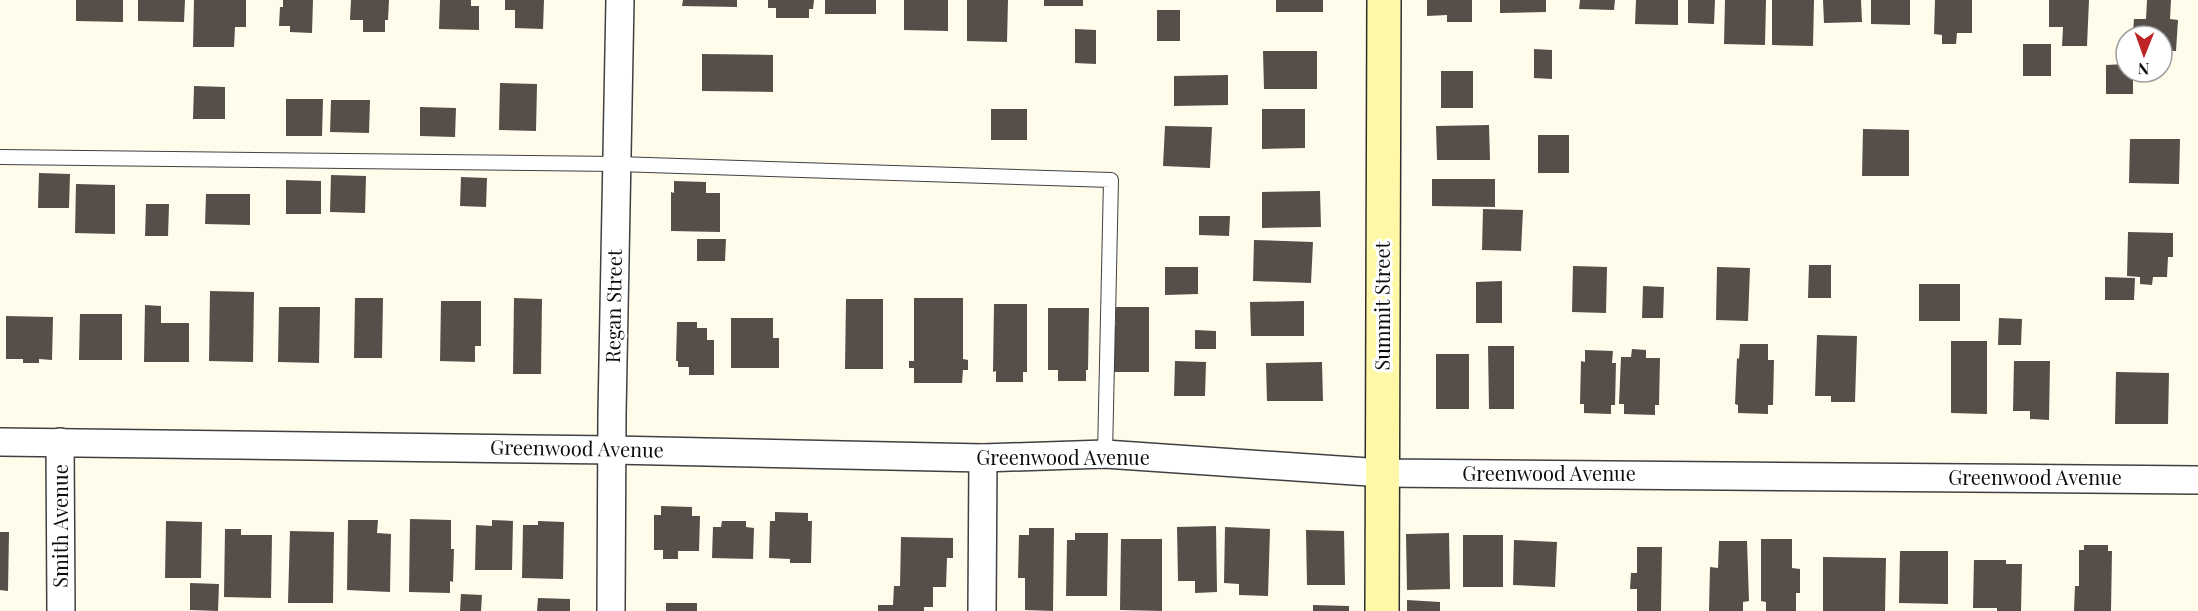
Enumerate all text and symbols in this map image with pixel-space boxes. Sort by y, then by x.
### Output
north arrow [2114,24,2174,84]
text: N [2137,59,2150,80]
street label: Summit Street [1368,240,1395,371]
street label: Regan Street [598,248,627,363]
street label: Greenwood Avenue [490,432,664,463]
street label: Greenwood Avenue [976,443,1150,470]
street label: Greenwood Avenue [1462,459,1636,486]
street label: Greenwood Avenue [1948,463,2122,490]
street label: Smith Avenue [46,464,73,588]

